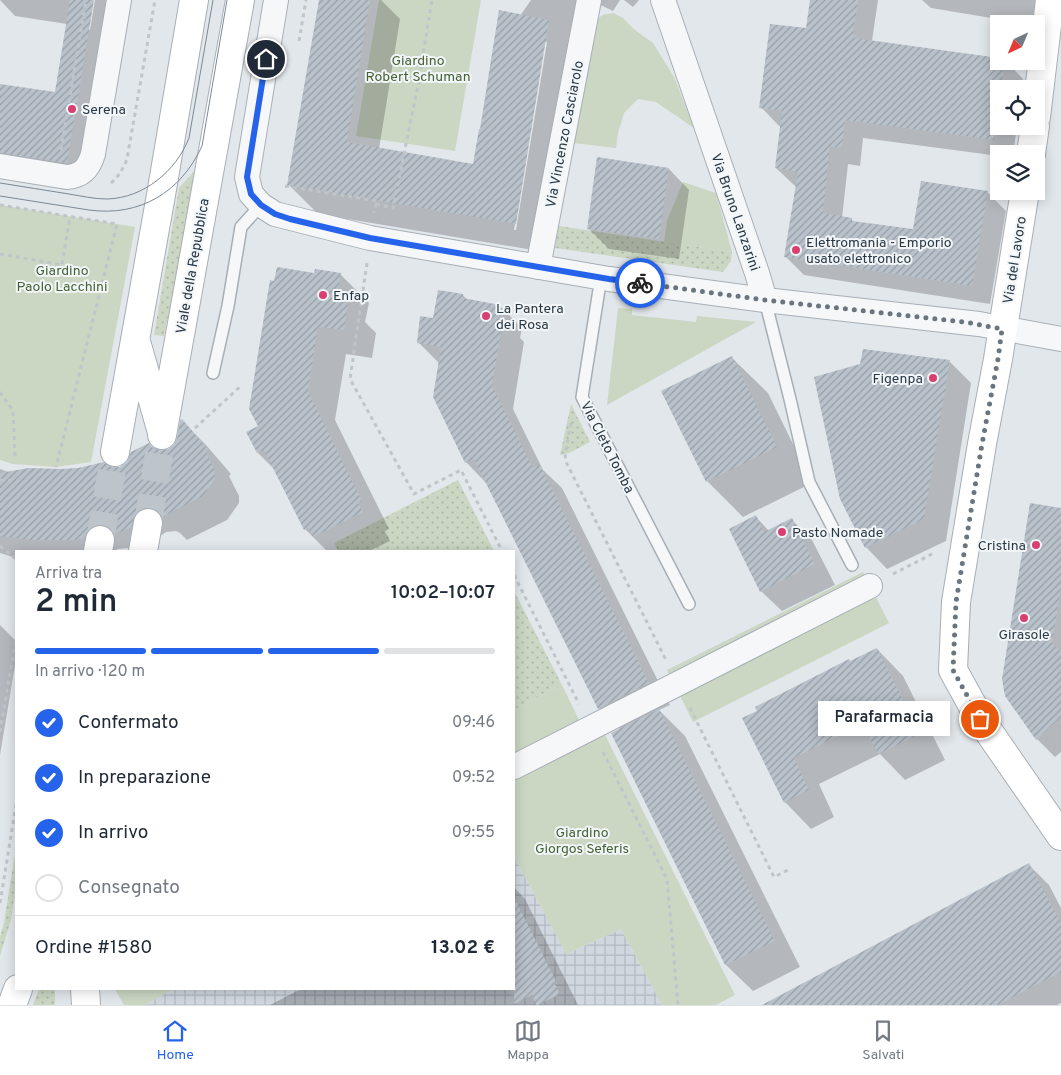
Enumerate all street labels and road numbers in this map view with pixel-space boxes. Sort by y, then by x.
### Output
street label: Via Vincenzo Casciarolo [543,59,588,209]
street label: Via Bruno Lanzarini [706,151,763,274]
street label: Viale della Repubblica [173,197,214,335]
street label: Via del Lavoro [1000,215,1031,305]
street label: Via Cleto Tomba [576,399,637,497]

